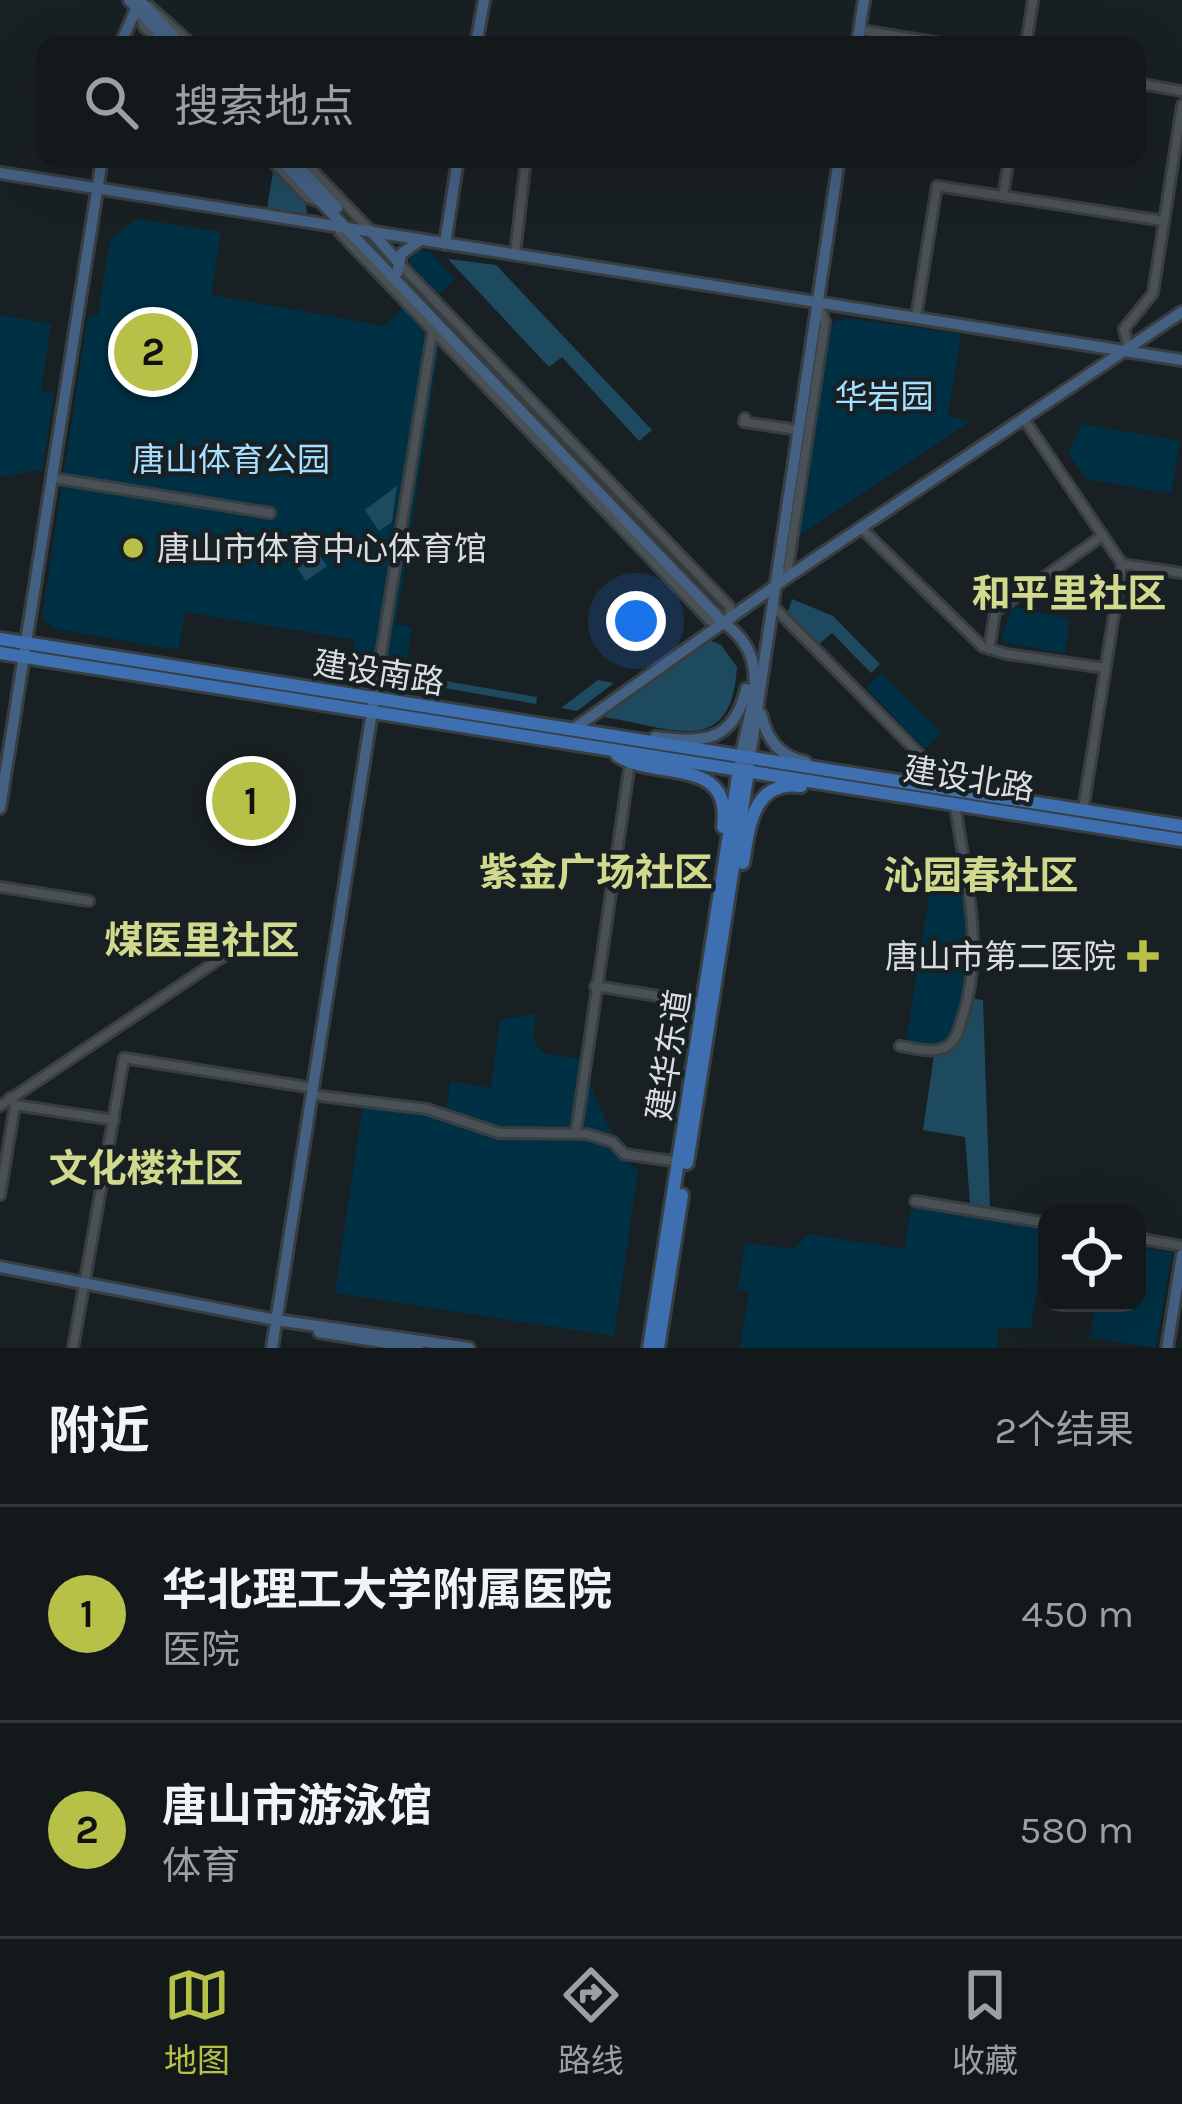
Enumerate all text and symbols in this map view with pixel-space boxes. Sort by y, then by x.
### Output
search box [36,36,1146,168]
icon: search [78,69,144,135]
text: 搜索地点 [174,81,354,133]
pin: 2 [114,307,192,397]
park label: 华岩园 [835,378,934,416]
park label: 唐山体育公园 [132,441,330,479]
place label: 唐山市体育中心体育馆 [157,530,487,568]
marker: 唐山市体育中心体育馆 [120,535,146,561]
district label: 和平里社区 [971,571,1167,617]
your location [606,591,666,651]
street label: 建设南路 [311,644,447,702]
street label: 建设北路 [901,750,1037,808]
pin: 1 [212,756,290,846]
district label: 紫金广场社区 [479,850,713,896]
district label: 沁园春社区 [883,853,1079,899]
district label: 煤医里社区 [104,918,300,964]
place label: 唐山市第二医院 [885,938,1116,976]
marker: 唐山市第二医院 [1127,940,1159,972]
street label: 建华东道 [640,987,698,1123]
district label: 文化楼社区 [48,1146,244,1192]
map controls [1038,1204,1146,1312]
button: locate [1038,1204,1146,1312]
text: 附近 [48,1401,150,1461]
text: 2个结果 [994,1407,1134,1453]
text: 华北理工大学附属医院 [162,1564,612,1616]
text: 1 [80,1591,94,1637]
text: 450 m [1021,1591,1134,1637]
text: 医院 [162,1627,240,1673]
text: 唐山市游泳馆 [162,1780,432,1832]
text: 2 [75,1807,99,1853]
text: 580 m [1019,1807,1134,1853]
text: 体育 [162,1843,240,1889]
tab: 地图 [164,1962,230,2082]
tab: 路线 [558,1962,624,2082]
tab: 收藏 [952,1962,1018,2082]

